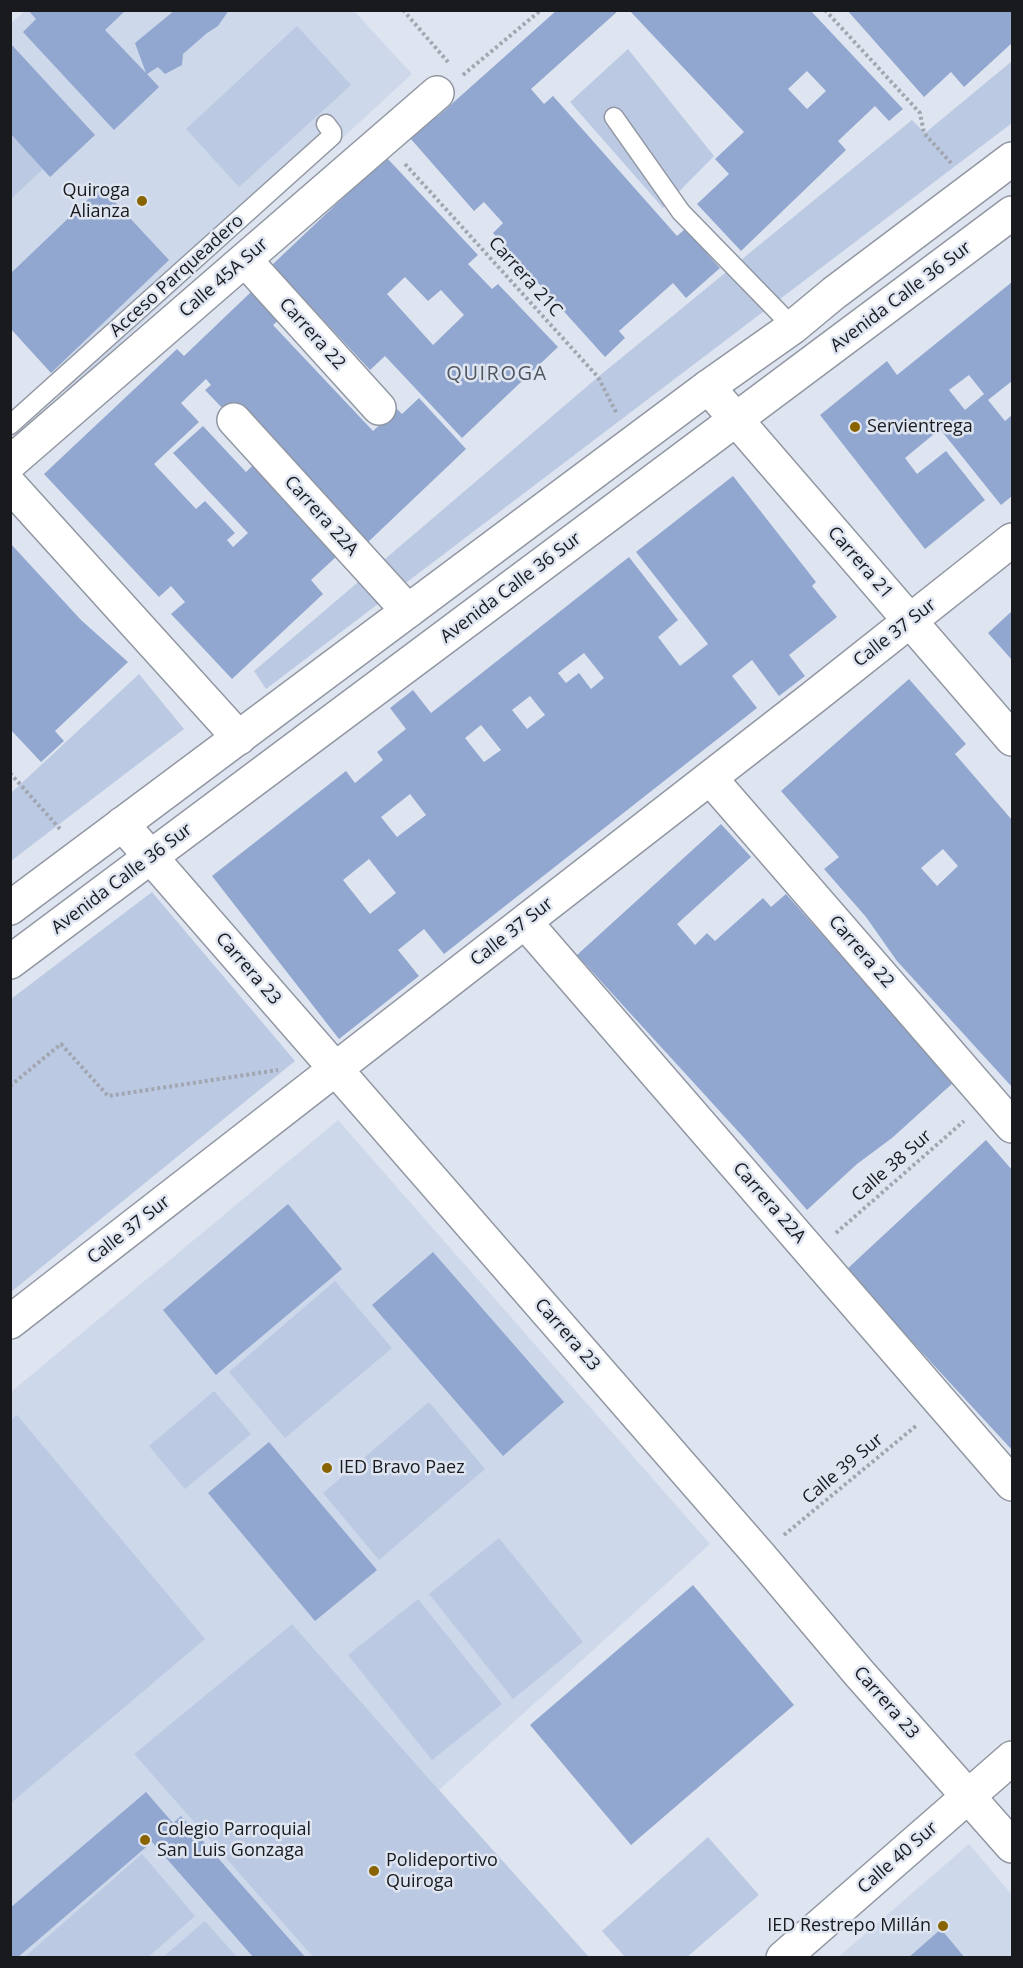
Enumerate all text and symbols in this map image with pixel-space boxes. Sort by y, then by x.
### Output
place label: Quiroga Alianza [62,180,130,222]
marker: Quiroga Alianza [135,194,149,208]
street label: Acceso Parqueadero [106,210,248,342]
street label: Carrera 21C [483,233,567,321]
street label: Calle 45A Sur [175,234,273,322]
street label: Avenida Calle 36 Sur [826,237,976,357]
street label: Carrera 22 [274,294,350,374]
district label: QUIROGA [446,362,548,386]
place label: Servientrega [867,416,973,438]
marker: Servientrega [848,420,862,434]
street label: Carrera 22A [279,472,363,560]
street label: Carrera 21 [823,522,897,604]
street label: Avenida Calle 36 Sur [436,528,586,648]
street label: Calle 37 Sur [849,594,941,672]
street label: Avenida Calle 36 Sur [47,819,197,939]
street label: Calle 37 Sur [466,893,558,971]
street label: Carrera 22 [824,911,898,993]
street label: Carrera 23 [211,928,285,1010]
street label: Calle 38 Sur [848,1125,936,1207]
street label: Carrera 22A [728,1158,810,1248]
street label: Calle 37 Sur [83,1191,175,1269]
street label: Carrera 23 [530,1294,604,1376]
street label: Calle 39 Sur [798,1429,888,1509]
place label: IED Bravo Paez [339,1457,465,1479]
marker: IED Bravo Paez [320,1461,334,1475]
street label: Carrera 23 [849,1662,923,1744]
street label: Calle 40 Sur [854,1817,942,1899]
place label: Colegio Parroquial San Luis Gonzaga [157,1819,311,1862]
marker: Colegio Parroquial San Luis Gonzaga [138,1833,152,1847]
place label: Polideportivo Quiroga [386,1850,498,1892]
marker: Polideportivo Quiroga [367,1864,381,1878]
place label: IED Restrepo Millán [767,1915,931,1937]
marker: IED Restrepo Millán [936,1919,950,1933]

